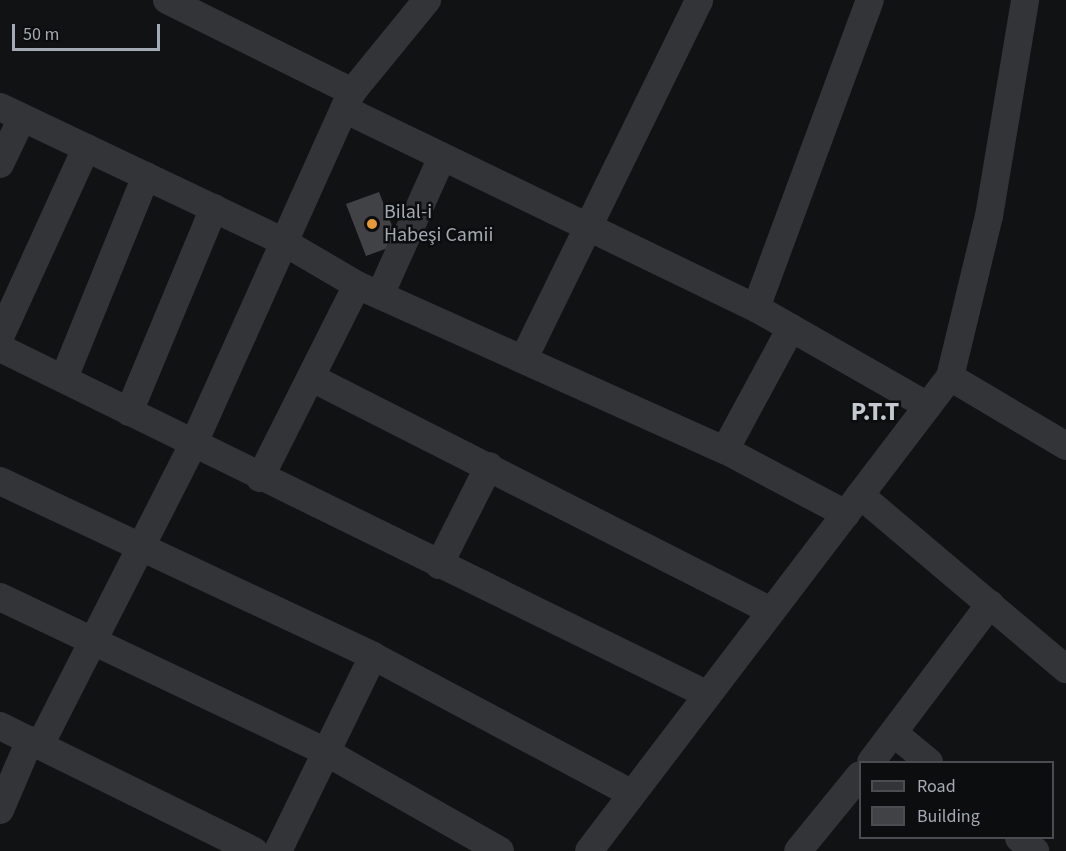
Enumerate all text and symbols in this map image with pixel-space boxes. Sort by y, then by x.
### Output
scale bar [15,12,164,50]
text: 50 m [23,22,59,47]
place label: Bilal-i Habeşi Camii [384,201,493,248]
marker: Bilal-i Habeşi Camii [365,217,379,231]
district label: P.T.T [851,396,899,428]
legend [859,761,1054,839]
text: Road [917,774,956,799]
text: Building [917,804,980,829]

